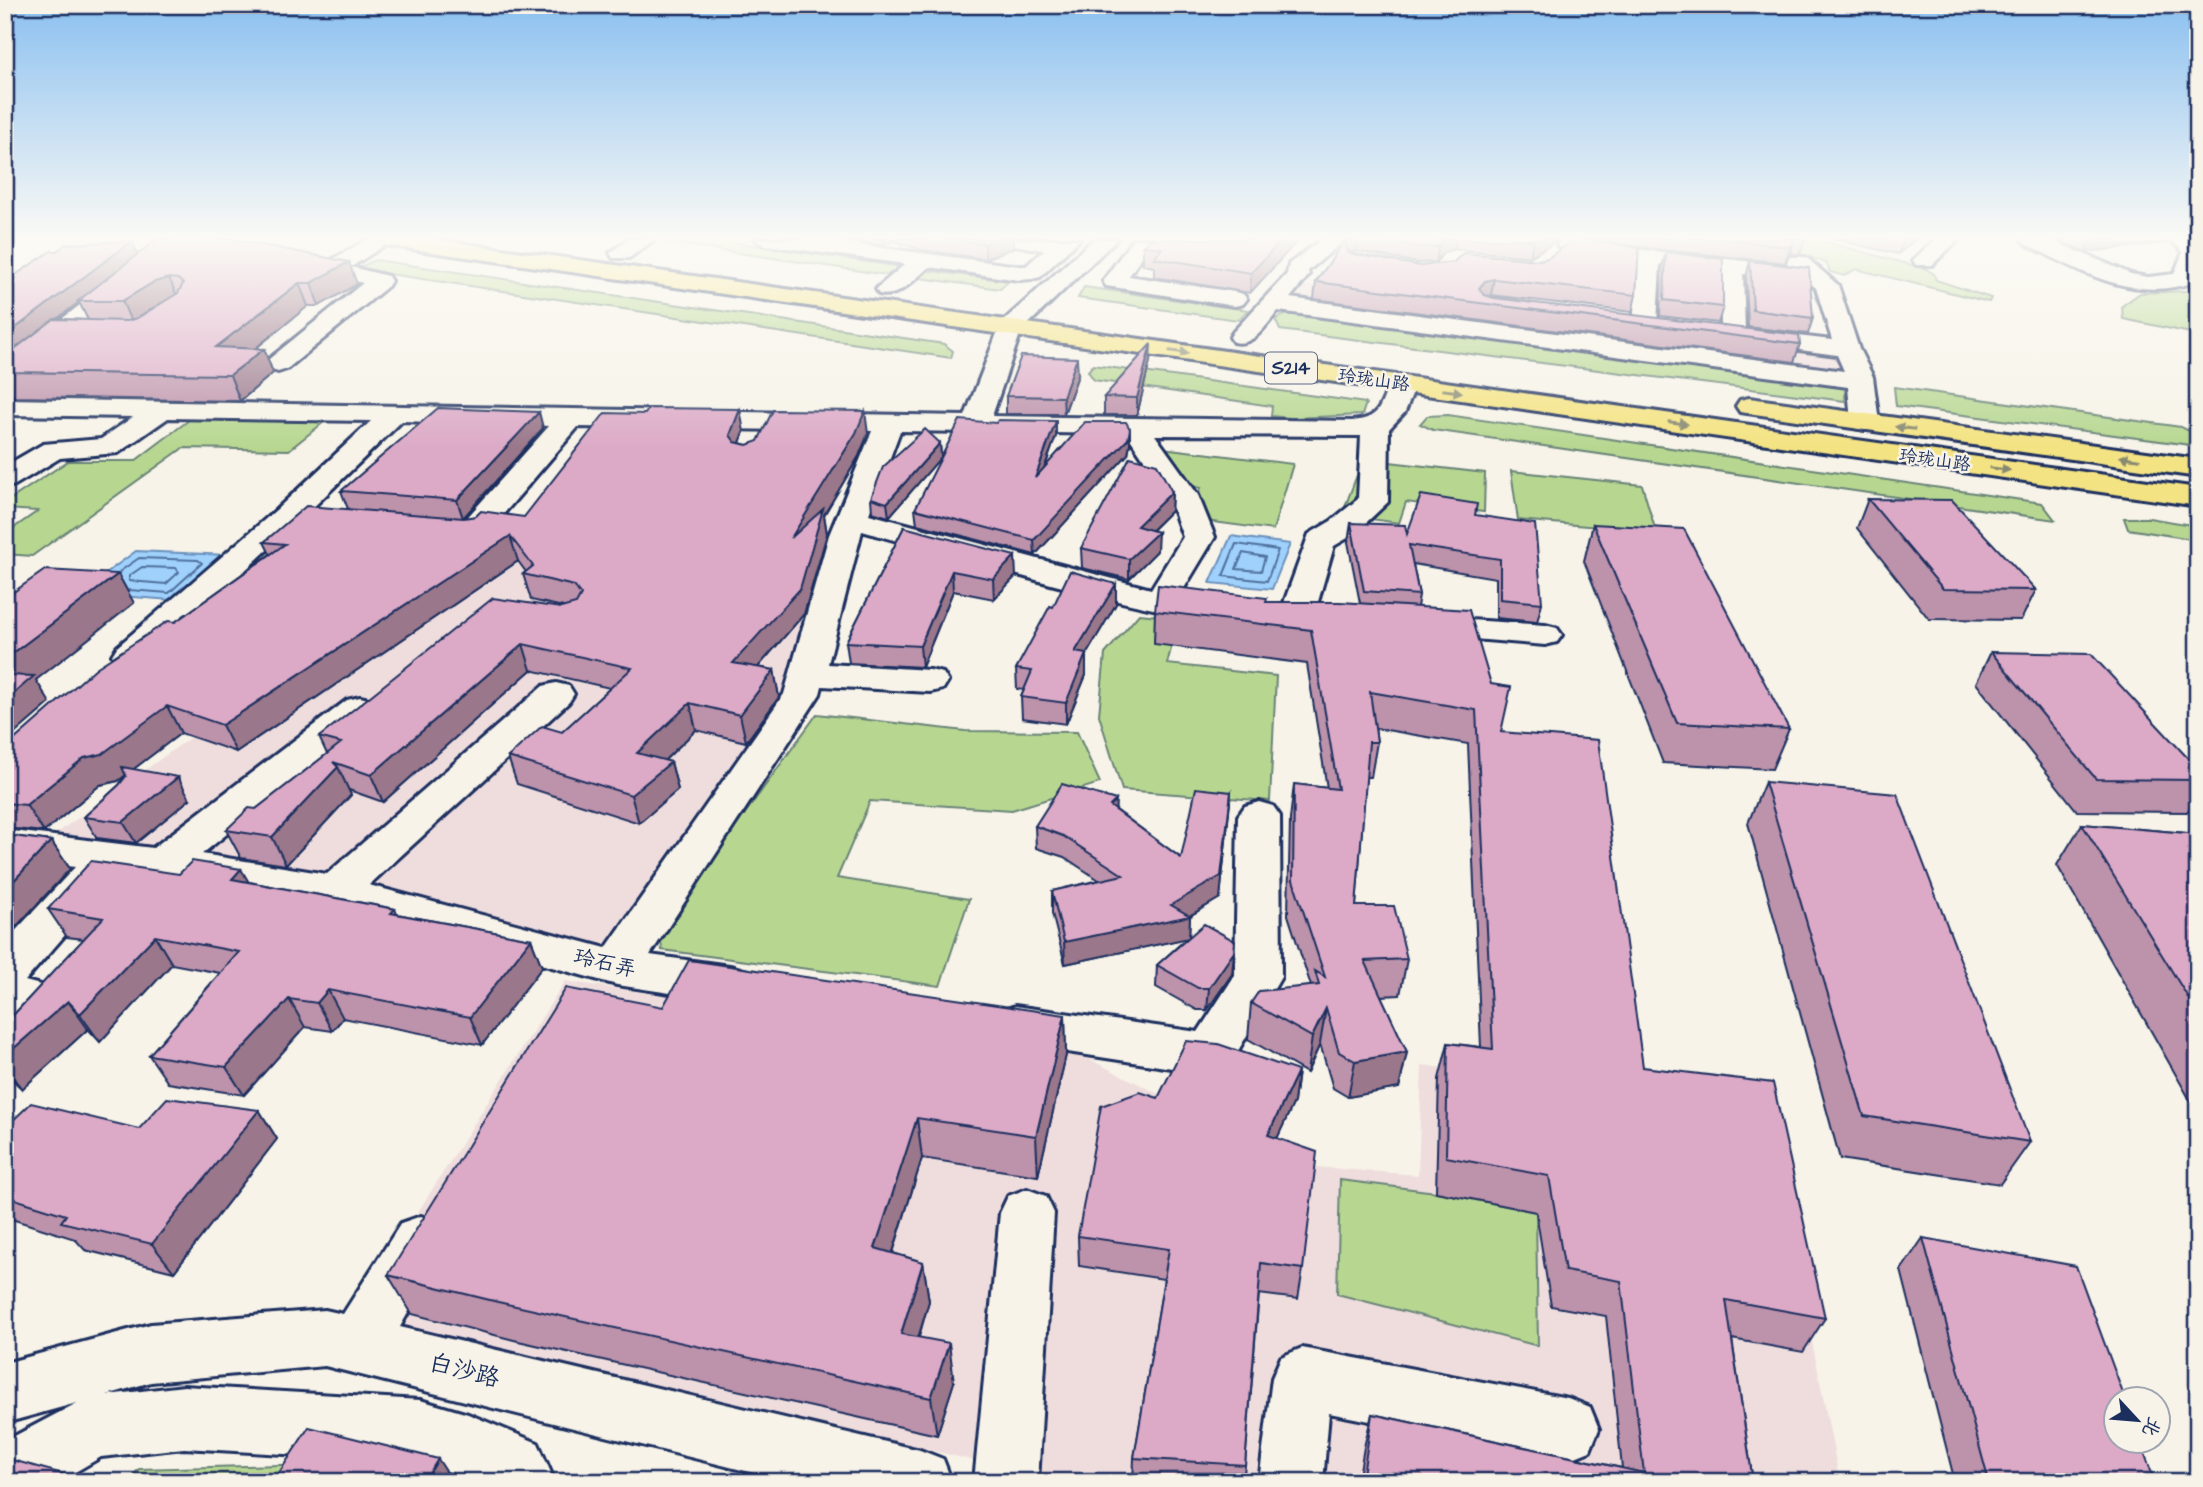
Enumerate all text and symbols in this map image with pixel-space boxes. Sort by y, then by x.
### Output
one-way arrow [1168,347,1190,358]
road number: S214 [1265,352,1317,384]
street label: 玲珑山路 [1337,363,1411,397]
one-way arrow [1441,386,1463,397]
one-way arrow [1667,418,1689,429]
one-way arrow [1894,422,1916,433]
street label: 玲珑山路 [1898,443,1972,477]
one-way arrow [2119,453,2141,464]
one-way arrow [1989,464,2011,475]
street label: 玲石弄 [571,942,639,984]
street label: 白沙路 [425,1346,503,1396]
north arrow [2102,1386,2172,1456]
text: 北 [2135,1412,2167,1441]

